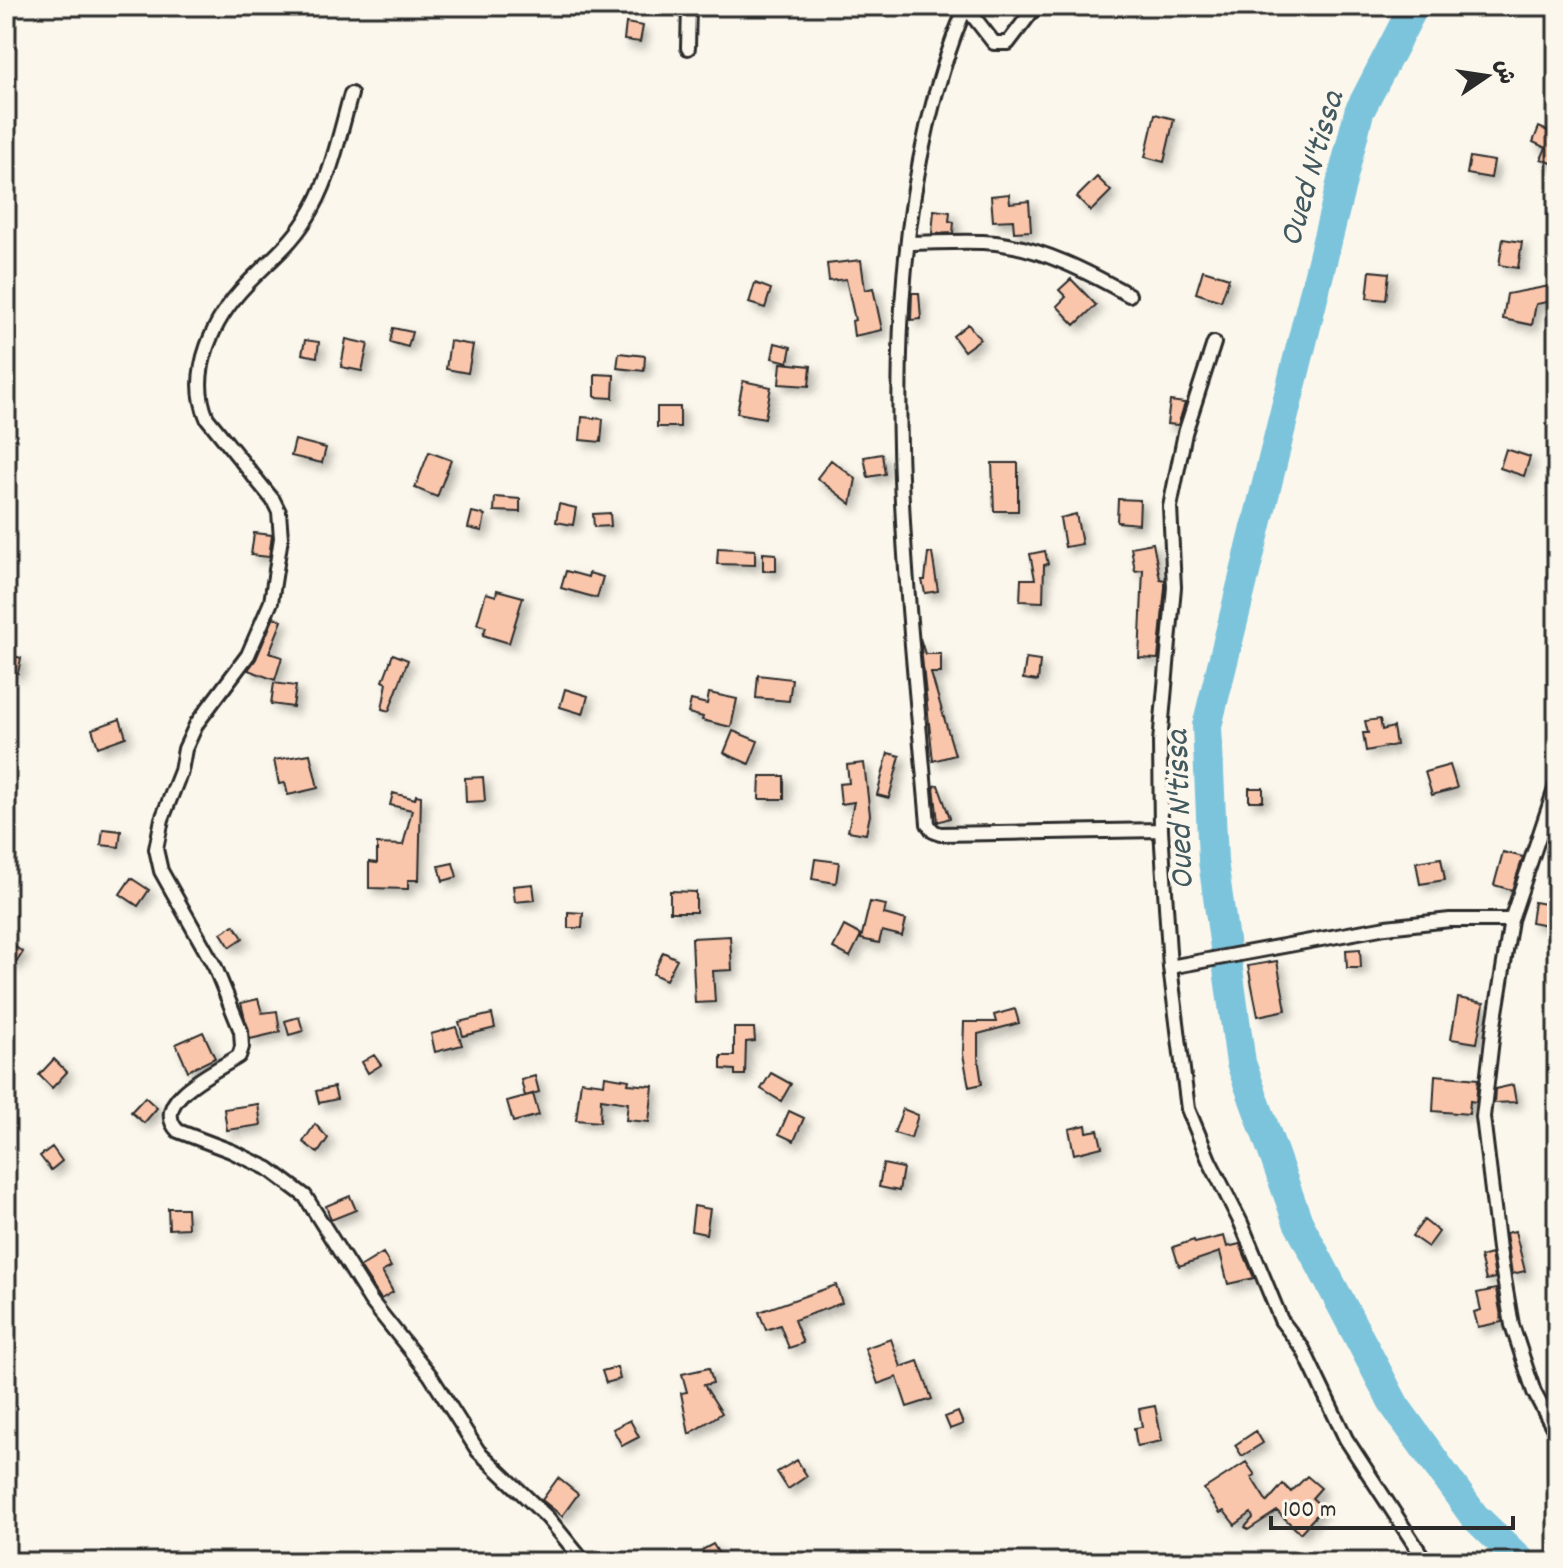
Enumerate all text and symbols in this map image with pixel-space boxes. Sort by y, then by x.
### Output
north arrow [1447,36,1527,116]
text: ش [1485,57,1521,88]
water label: Oued N'tissa [1269,84,1360,253]
water label: Oued N'tissa [1155,727,1210,890]
scale bar [1271,1480,1513,1530]
text: 100 m [1283,1494,1336,1528]

